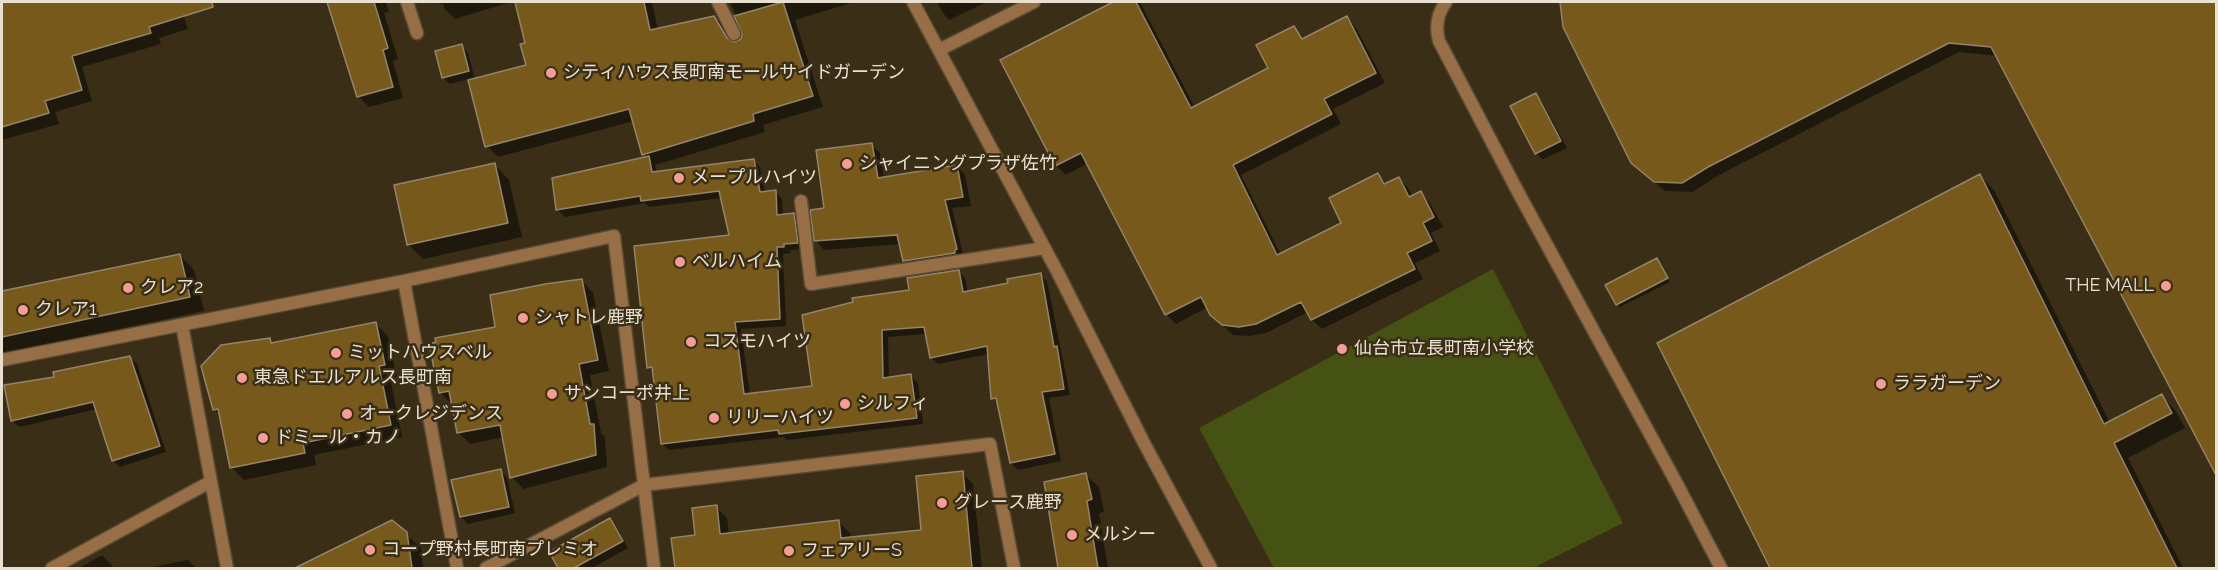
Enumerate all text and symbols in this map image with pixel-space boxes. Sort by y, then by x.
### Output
place label: シティハウス長町南モールサイドガーデン [563,62,905,84]
marker: シティハウス長町南モールサイドガーデン [544,66,558,80]
place label: シャイニングプラザ佐竹 [859,153,1057,175]
marker: シャイニングプラザ佐竹 [840,157,854,171]
place label: メープルハイツ [691,167,817,189]
marker: メープルハイツ [672,171,686,185]
place label: ベルハイム [692,251,782,273]
marker: ベルハイム [673,255,687,269]
place label: THE MALL [2065,275,2154,297]
place label: クレア2 [140,277,203,299]
marker: THE MALL [2159,279,2173,293]
marker: クレア2 [121,281,135,295]
place label: クレア1 [35,299,97,321]
marker: クレア1 [16,303,30,317]
place label: シャトレ鹿野 [535,307,643,329]
marker: シャトレ鹿野 [516,311,530,325]
place label: コスモハイツ [703,331,811,353]
marker: コスモハイツ [684,335,698,349]
place label: 仙台市立長町南小学校 [1354,338,1534,360]
place label: ミットハウスベル [348,342,492,364]
marker: 仙台市立長町南小学校 [1335,342,1349,356]
marker: ミットハウスベル [329,346,343,360]
place label: 東急ドエルアルス長町南 [254,367,452,389]
marker: 東急ドエルアルス長町南 [235,371,249,385]
place label: ララガーデン [1893,373,2001,395]
marker: ララガーデン [1874,377,1888,391]
place label: サンコーポ井上 [564,383,690,405]
marker: サンコーポ井上 [545,387,559,401]
place label: シルフィ [857,393,929,415]
marker: シルフィ [838,397,852,411]
place label: オークレジデンス [359,403,503,425]
marker: オークレジデンス [340,407,354,421]
place label: リリーハイツ [726,407,834,429]
marker: リリーハイツ [707,411,721,425]
place label: ドミール・カノ [275,427,401,449]
marker: ドミール・カノ [256,431,270,445]
place label: グレース鹿野 [954,492,1062,514]
marker: グレース鹿野 [935,496,949,510]
place label: メルシー [1084,524,1156,546]
marker: メルシー [1065,528,1079,542]
place label: コープ野村長町南プレミオ [382,539,598,561]
place label: フェアリーS [801,540,902,562]
marker: コープ野村長町南プレミオ [363,543,377,557]
marker: フェアリーS [782,544,796,558]

